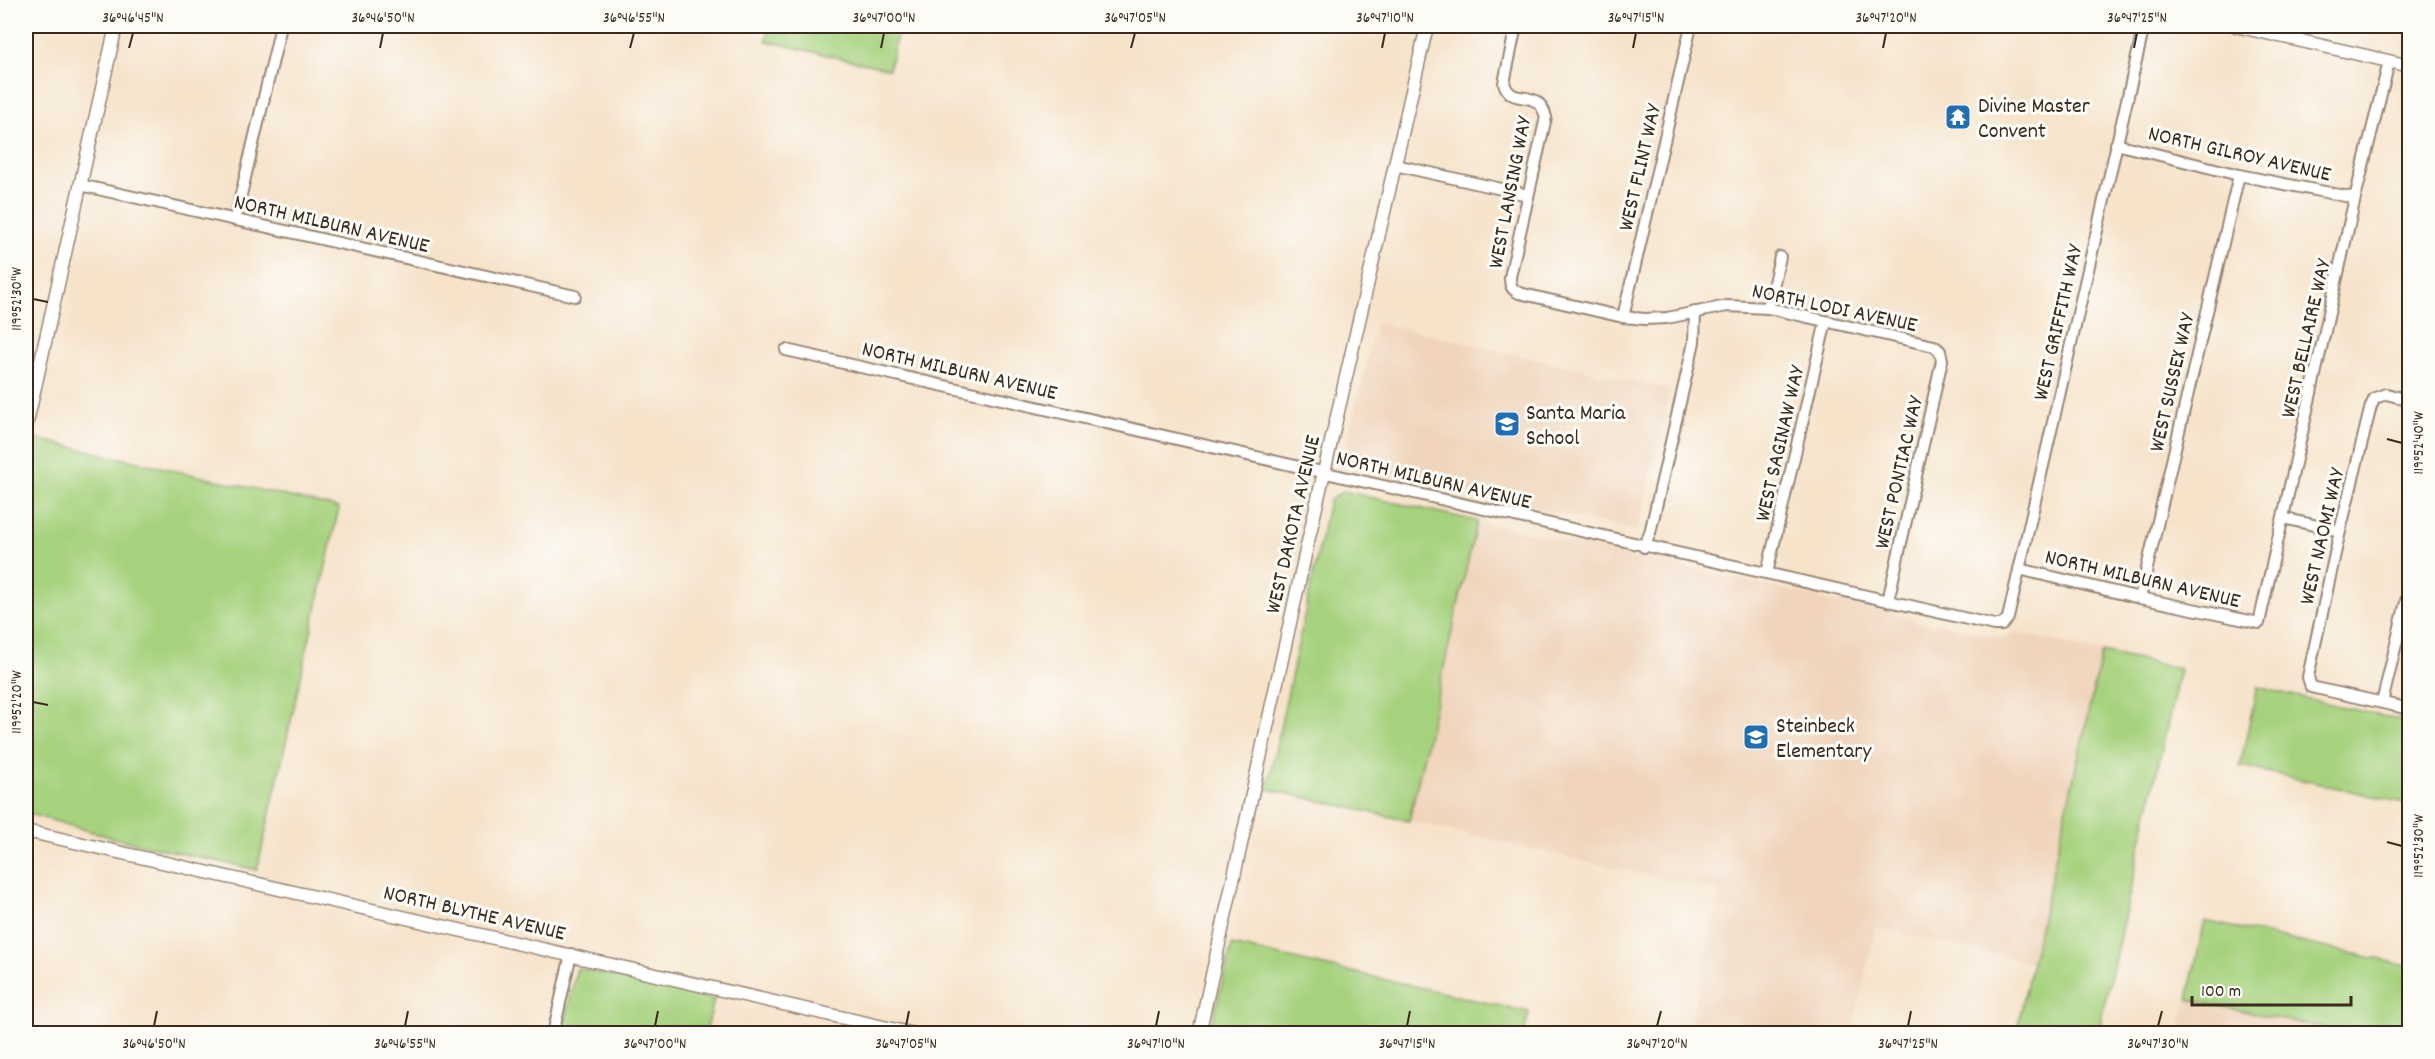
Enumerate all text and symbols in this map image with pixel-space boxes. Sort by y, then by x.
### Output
text: 36°46'45"N [102,8,164,30]
text: 36°46'50"N [351,8,415,30]
text: 36°46'55"N [603,8,665,30]
text: 36°47'00"N [853,8,915,30]
text: 36°47'05"N [1104,8,1166,30]
text: 36°47'10"N [1356,8,1414,30]
text: 36°47'15"N [1608,8,1664,30]
text: 36°47'20"N [1855,8,1917,30]
text: 36°47'25"N [2107,8,2167,30]
place label: Divine Master Convent [1978,92,2091,148]
street label: WEST FLINT WAY [1612,100,1671,234]
temple icon: Divine Master Convent [1943,102,1973,132]
street label: WEST LANSING WAY [1482,113,1542,271]
street label: NORTH GILROY AVENUE [2145,119,2334,192]
street label: NORTH MILBURN AVENUE [230,188,432,263]
street label: WEST GRIFFITH WAY [2026,241,2093,404]
street label: WEST BELLAIRE WAY [2274,256,2341,421]
text: 119°52'30"W [7,267,29,331]
street label: NORTH LODI AVENUE [1749,277,1920,342]
street label: WEST SUSSEX WAY [2142,310,2205,455]
street label: NORTH MILBURN AVENUE [858,335,1060,410]
street label: WEST SAGINAW WAY [1748,362,1815,525]
street label: WEST PONTIAC WAY [1868,392,1933,552]
place label: Santa Maria School [1526,399,1626,455]
school or university icon: Santa Maria School [1492,409,1522,439]
text: 119°52'40"W [2409,411,2431,475]
street label: WEST DAKOTA AVENUE [1259,433,1330,617]
street label: NORTH MILBURN AVENUE [1332,444,1534,519]
street label: WEST NAOMI WAY [2293,465,2354,608]
street label: NORTH MILBURN AVENUE [2041,543,2243,618]
text: 119°52'20"W [7,670,29,734]
place label: Steinbeck Elementary [1776,712,1872,768]
school or university icon: Steinbeck Elementary [1741,722,1771,752]
text: 119°52'30"W [2409,814,2431,878]
street label: NORTH BLYTHE AVENUE [380,878,568,950]
scale bar [2192,969,2351,1007]
text: 100 m [2201,980,2241,1005]
text: 36°46'50"N [122,1034,186,1056]
text: 36°46'55"N [374,1034,436,1056]
text: 36°47'00"N [624,1034,686,1056]
text: 36°47'05"N [875,1034,937,1056]
text: 36°47'10"N [1127,1034,1185,1056]
text: 36°47'15"N [1379,1034,1435,1056]
text: 36°47'20"N [1626,1034,1688,1056]
text: 36°47'25"N [1878,1034,1938,1056]
text: 36°47'30"N [2127,1034,2189,1056]

